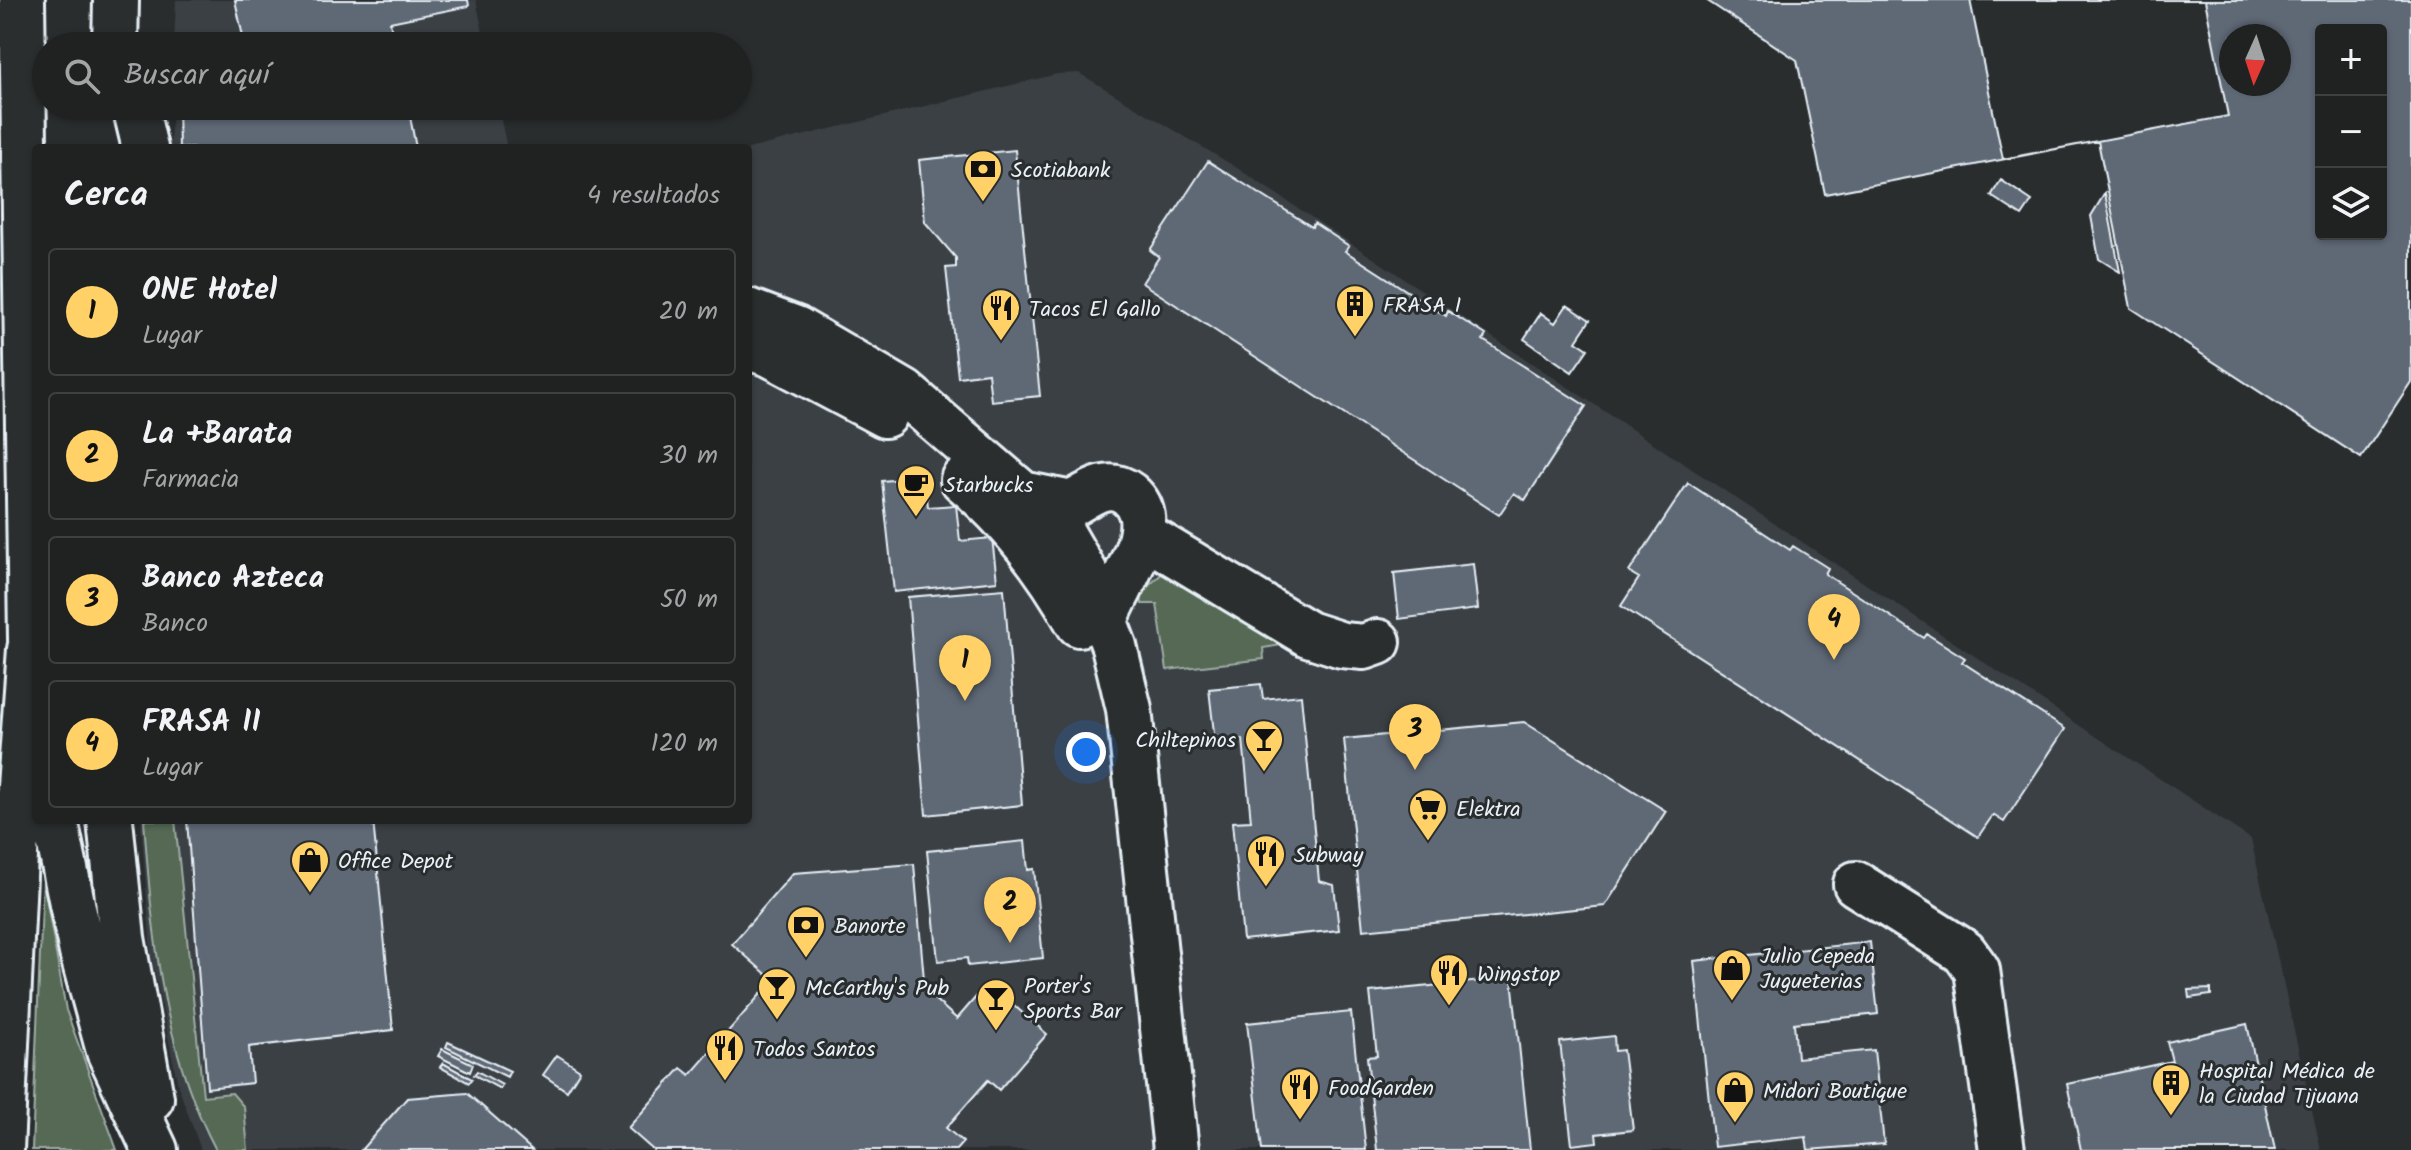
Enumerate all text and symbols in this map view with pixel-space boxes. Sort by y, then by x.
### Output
north arrow [2219,24,2291,96]
map controls [2315,24,2387,240]
button: + [2315,24,2387,96]
search box [32,32,752,120]
text: Buscar aquí [124,52,270,100]
icon: search [60,54,104,98]
button: − [2315,96,2387,168]
bank icon: Scotiabank [962,148,1004,203]
place label: Scotiabank [1011,154,1111,189]
button: layers [2315,168,2387,240]
text: Cerca [64,169,148,223]
text: 4 resultados [587,175,720,217]
text: ONE Hotel [142,267,277,315]
building icon: FRASA I [1334,283,1376,338]
restaurant icon: Tacos El Gallo [980,287,1022,342]
place label: FRASA I [1383,289,1461,324]
text: 1 [88,291,96,333]
text: 20 m [659,291,718,333]
place label: Tacos El Gallo [1029,293,1161,328]
text: Lugar [142,315,202,357]
text: La +Barata [142,411,292,459]
text: 2 [84,435,100,477]
text: 30 m [659,435,718,477]
text: Farmacia [142,459,239,501]
cafe icon: Starbucks [895,463,937,518]
place label: Starbucks [944,469,1034,504]
text: Banco Azteca [142,555,324,603]
text: 3 [85,579,99,621]
text: 50 m [660,579,718,621]
pin: 4 [1808,594,1860,660]
text: Banco [142,603,208,645]
pin: 1 [939,635,991,701]
text: FRASA II [142,699,261,747]
pin: 3 [1389,704,1441,770]
bar icon: Chiltepinos [1243,718,1285,773]
text: 4 [85,723,99,765]
text: 120 m [651,723,718,765]
place label: Chiltepinos [1135,724,1237,759]
your location [1066,732,1106,772]
text: Lugar [142,747,202,789]
supermarket icon: Elektra [1407,787,1449,842]
place label: Elektra [1456,793,1521,828]
restaurant icon: Subway [1245,833,1287,888]
shop icon: Office Depot [289,839,331,894]
place label: Subway [1294,839,1364,874]
place label: Office Depot [338,845,453,880]
pin: 2 [984,877,1036,943]
bank icon: Banorte [785,904,827,959]
place label: Banorte [834,910,906,945]
place label: Julio Cepeda Jugueterias [1760,940,1875,1000]
shop icon: Julio Cepeda Jugueterias [1711,947,1753,1002]
restaurant icon: Wingstop [1428,952,1470,1007]
place label: Wingstop [1477,958,1560,993]
bar icon: McCarthy's Pub [756,966,798,1021]
place label: Porter's Sports Bar [1024,970,1123,1030]
place label: McCarthy's Pub [805,972,949,1007]
bar icon: Porter's Sports Bar [975,977,1017,1032]
restaurant icon: Todos Santos [704,1027,746,1082]
place label: Todos Santos [753,1033,876,1068]
place label: Hospital Médica de la Ciudad Tijuana [2199,1055,2375,1115]
building icon: Hospital Médica de la Ciudad Tijuana [2150,1062,2192,1117]
restaurant icon: FoodGarden [1279,1066,1321,1121]
shop icon: Midori Boutique [1714,1069,1756,1124]
place label: FoodGarden [1328,1072,1434,1107]
place label: Midori Boutique [1763,1075,1907,1110]

